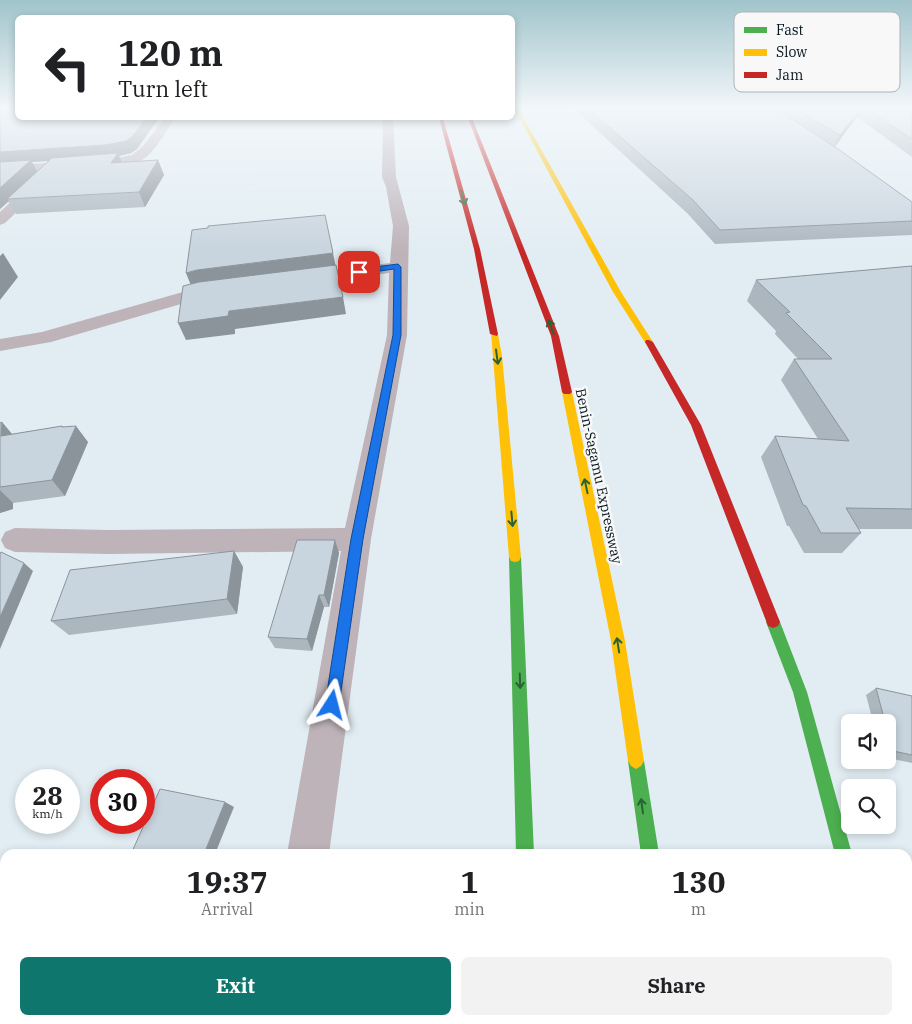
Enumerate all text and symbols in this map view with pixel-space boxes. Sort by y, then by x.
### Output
legend [734,12,900,92]
text: Fast [776,21,804,39]
text: 120 m [118,30,223,76]
icon: left [35,35,100,100]
text: Slow [776,43,807,61]
text: Jam [776,66,803,84]
text: Turn left [118,74,208,103]
one-way arrow [459,190,468,206]
pin [338,251,380,293]
icon: arrive [345,258,373,286]
one-way arrow [546,320,555,335]
one-way arrow [493,349,503,365]
street label: Benin-Sagamu Expressway [572,387,627,566]
one-way arrow [580,478,590,494]
one-way arrow [507,511,517,527]
one-way arrow [613,637,623,653]
one-way arrow [515,672,525,689]
position arrow [305,678,357,730]
map controls [841,714,896,834]
button: sound [841,714,896,769]
speed limit sign: 30 [90,769,155,834]
text: 28 [32,779,63,812]
button: search [841,779,896,834]
one-way arrow [637,798,647,814]
text: km/h [32,806,63,821]
text: 19:37 [187,862,268,901]
text: 1 [461,862,479,901]
text: 130 [671,862,725,901]
text: Arrival [201,899,253,919]
text: min [454,899,485,919]
text: m [691,899,706,919]
button: Exit [20,957,451,1015]
button: Share [461,957,892,1015]

